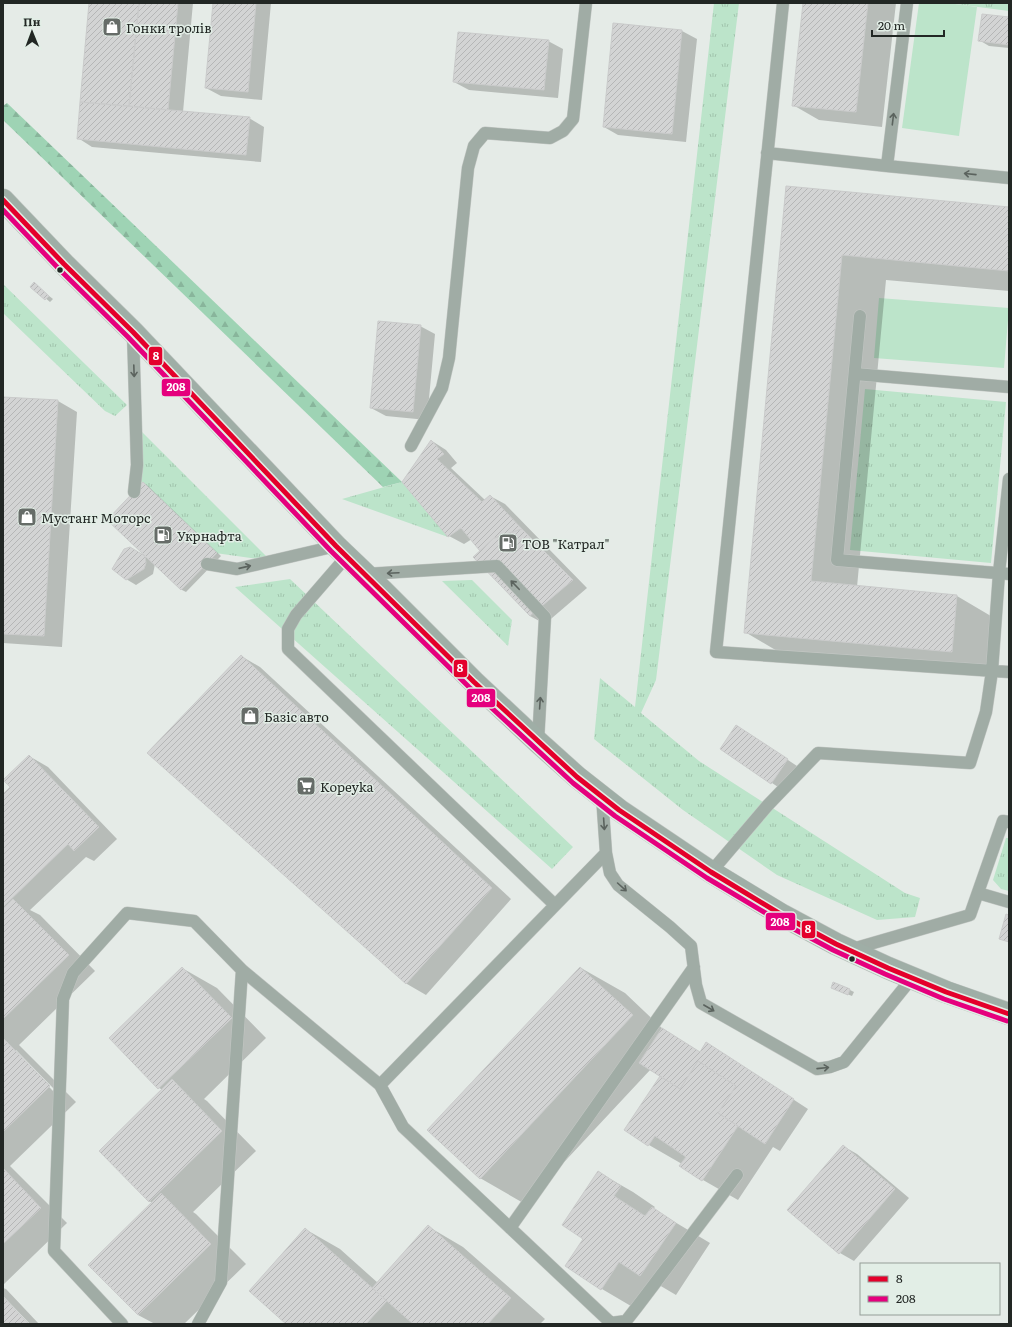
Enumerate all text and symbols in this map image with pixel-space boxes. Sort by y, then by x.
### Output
north arrow [12,12,52,52]
scale bar [872,12,944,38]
text: Пн [23,13,41,29]
shop icon: Гонки тролів [101,16,123,38]
text: 20 m [878,16,905,34]
place label: Гонки тролів [126,18,211,37]
one-way arrow [889,113,897,126]
one-way arrow [964,170,977,177]
unlabelled marker [55,265,65,275]
line badge: 8 [148,346,163,366]
text: 8 [153,347,160,363]
one-way arrow [130,364,138,377]
line badge: 208 [161,378,191,397]
text: 208 [166,378,186,394]
shop icon: Мустанг Моторс [16,506,38,528]
place label: Мустанг Моторс [41,508,151,527]
fuel station icon: Укрнафта [152,524,174,546]
place label: Укрнафта [177,526,242,545]
fuel station icon: ТОВ "Катрал" [497,532,519,554]
place label: ТОВ "Катрал" [522,534,610,553]
one-way arrow [238,562,251,570]
one-way arrow [387,569,400,576]
one-way arrow [510,580,520,590]
line badge: 8 [453,659,468,678]
text: 8 [457,659,464,675]
line badge: 208 [466,688,496,708]
text: 208 [471,689,491,705]
one-way arrow [536,697,544,710]
shop icon: Базіс авто [239,705,261,727]
place label: Базіс авто [264,707,329,726]
supermarket icon: Kopeyka [295,775,317,797]
place label: Kopeyka [320,777,374,796]
one-way arrow [600,817,607,830]
one-way arrow [617,882,627,892]
line badge: 208 [765,912,796,931]
text: 208 [770,913,790,929]
line badge: 8 [801,920,816,939]
text: 8 [805,920,812,936]
unlabelled marker [847,954,857,964]
one-way arrow [703,1004,715,1012]
one-way arrow [816,1064,829,1072]
legend [860,1263,1000,1315]
text: 8 [896,1269,903,1287]
text: 208 [896,1289,916,1307]

